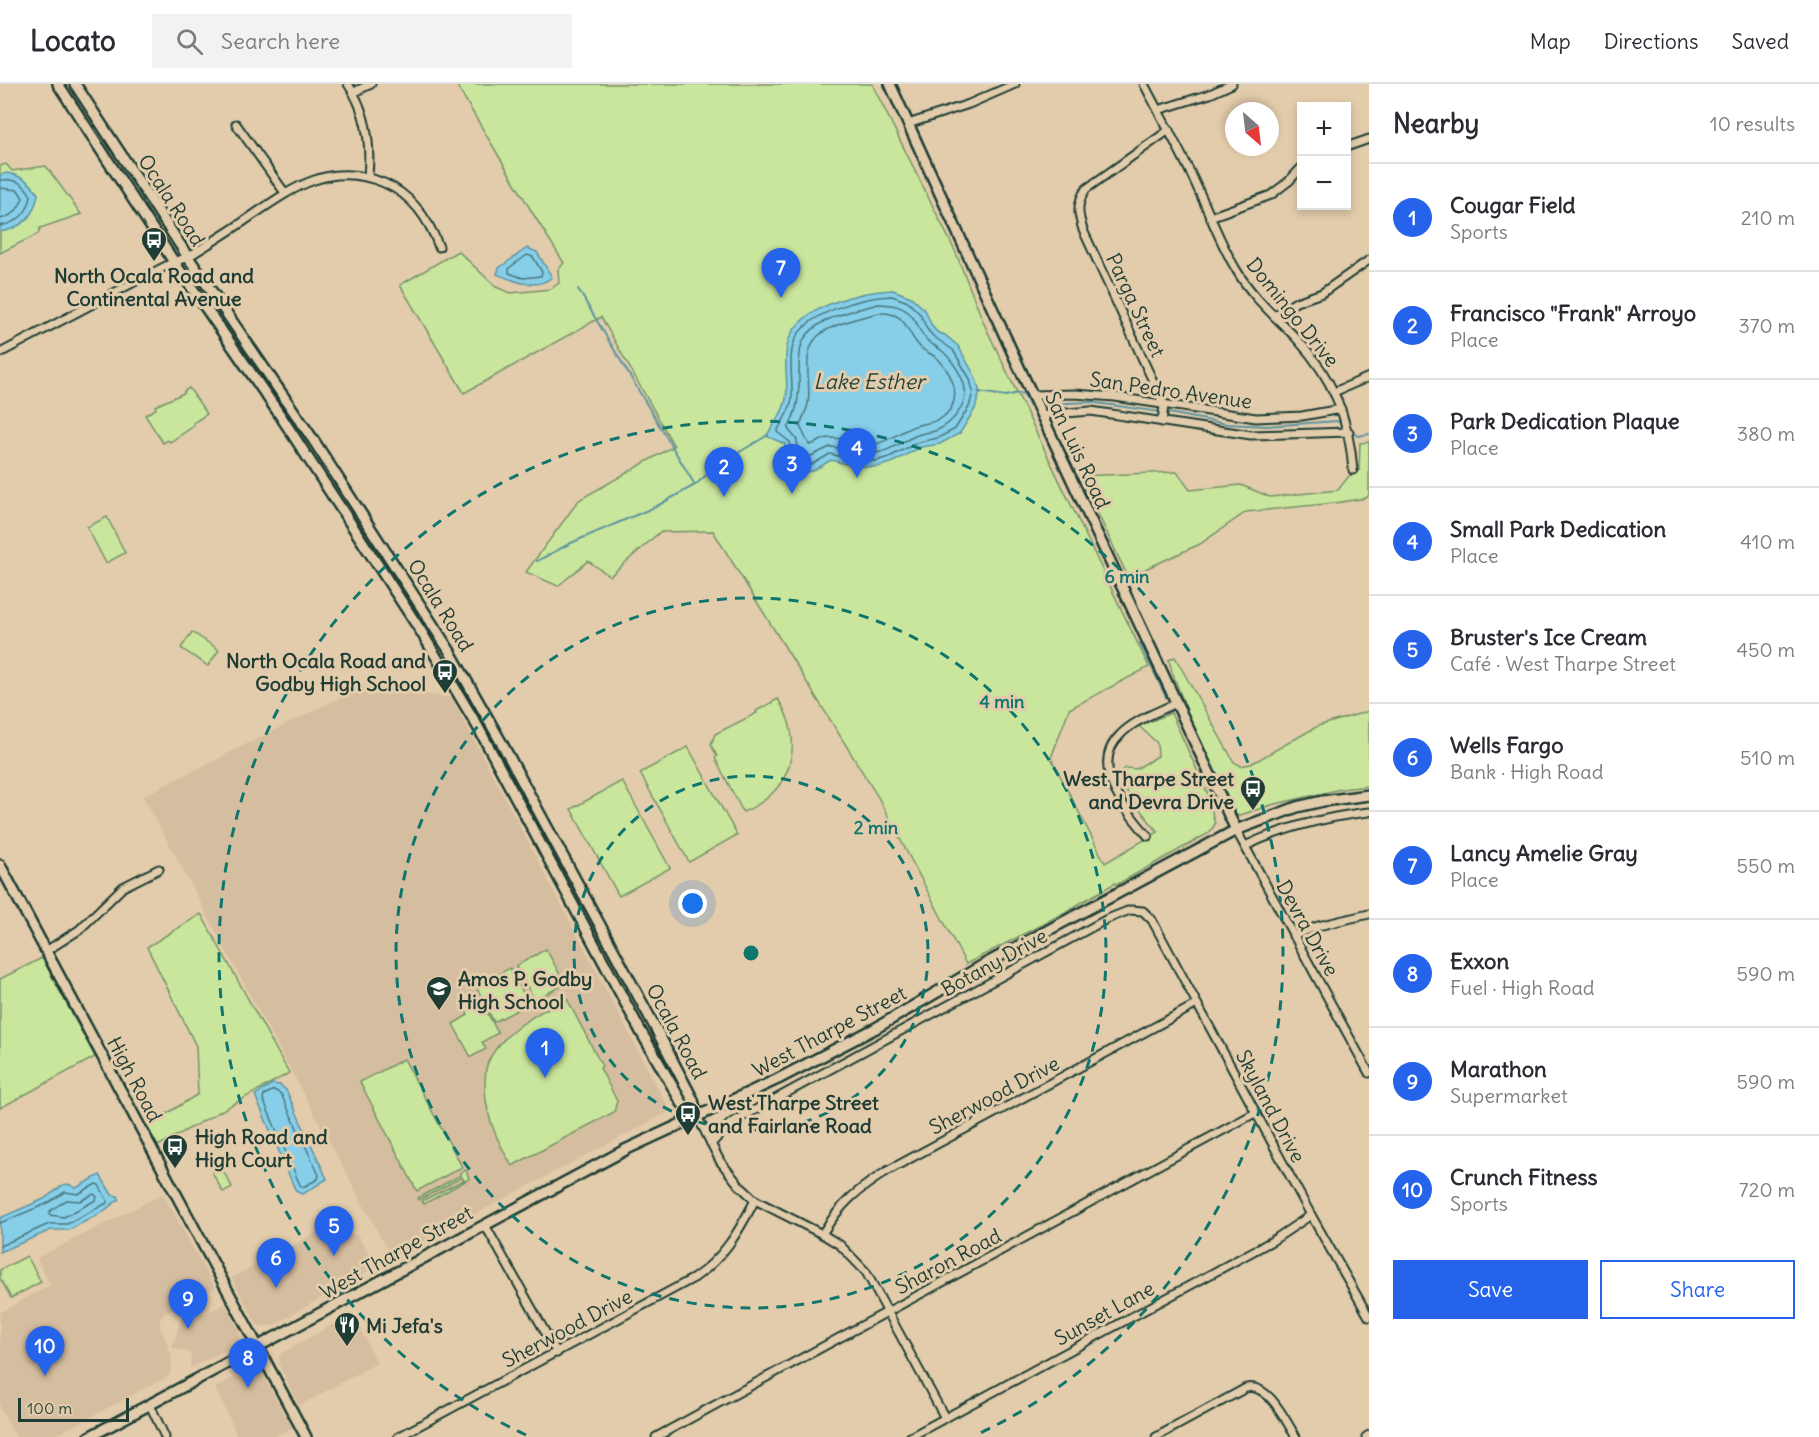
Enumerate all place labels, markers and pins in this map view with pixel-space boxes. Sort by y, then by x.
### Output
bus stop icon: North Ocala Road and Continental Avenue [139,225,169,263]
pin: 7 [762,248,800,298]
place label: North Ocala Road and Continental Avenue [54,263,254,311]
pin: 4 [838,428,876,478]
pin: 3 [772,444,812,494]
pin: 2 [704,448,744,497]
place label: North Ocala Road and Godby High School [226,648,426,696]
bus stop icon: North Ocala Road and Godby High School [430,657,460,695]
place label: West Tharpe Street and Devra Drive [1063,766,1234,814]
bus stop icon: West Tharpe Street and Devra Drive [1238,774,1268,812]
centre of rings [741,943,761,963]
place label: Amos P. Godby High School [458,966,592,1014]
school or university icon: Amos P. Godby High School [424,974,454,1012]
pin: 1 [526,1028,564,1078]
place label: West Tharpe Street and Fairlane Road [708,1090,879,1138]
bus stop icon: West Tharpe Street and Fairlane Road [673,1099,703,1137]
place label: High Road and High Court [195,1124,328,1172]
bus stop icon: High Road and High Court [160,1132,190,1170]
pin: 5 [314,1206,354,1256]
pin: 6 [256,1238,296,1288]
pin: 9 [168,1280,207,1329]
restaurant icon: Mi Jefa's [332,1310,362,1348]
place label: Mi Jefa's [366,1313,443,1338]
pin: 10 [26,1326,64,1376]
pin: 8 [228,1338,268,1388]

